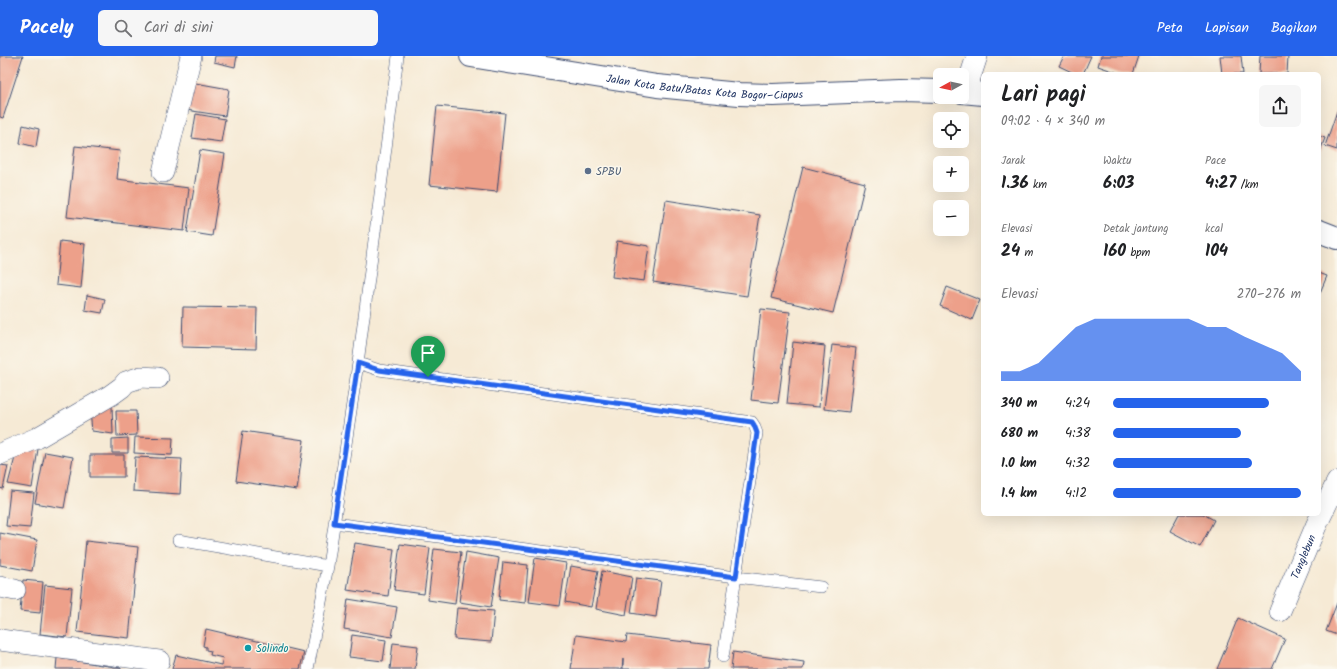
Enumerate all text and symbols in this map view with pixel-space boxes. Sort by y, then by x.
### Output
search box [98,10,378,46]
text: Pacely [20,13,74,43]
text: Cari di sini [144,16,213,40]
icon: search [112,17,134,39]
text: Peta [1157,17,1183,39]
text: Lapisan [1205,17,1249,39]
text: Bagikan [1271,17,1317,39]
north arrow [933,68,969,104]
map controls [933,68,969,236]
street label: Jalan Kota Batu/Batas Kota Bogor–Ciapus [605,70,804,105]
text: Lari pagi [1001,78,1086,113]
button: share [1259,85,1301,127]
text: 09:02 · 4 × 340 m [1001,111,1105,132]
button: locate [933,112,969,148]
text: Jarak [1001,152,1025,170]
text: Waktu [1103,152,1131,170]
text: Pace [1205,152,1226,170]
button: + [933,156,969,192]
place label: SPBU [596,163,622,181]
marker: SPBU [583,166,593,176]
text: 1.36 [1001,170,1029,197]
text: 6:03 [1103,170,1134,197]
text: 4:27 [1205,170,1236,197]
text: km [1029,176,1047,194]
text: /km [1236,176,1259,194]
button: − [933,200,969,236]
text: Elevasi [1001,220,1032,238]
text: Detak jantung [1103,220,1168,238]
text: kcal [1205,220,1223,238]
text: 24 [1001,238,1020,265]
text: 160 [1103,238,1126,265]
text: 104 [1205,238,1228,265]
text: m [1020,244,1033,262]
text: bpm [1126,244,1150,262]
text: Elevasi [1001,284,1038,305]
text: 270–276 m [1237,284,1301,305]
pin [411,336,445,377]
icon: arrive [417,342,439,364]
text: 340 m [1001,393,1038,414]
text: 4:24 [1065,393,1090,414]
text: 680 m [1001,423,1038,444]
text: 4:38 [1065,423,1091,444]
text: 1.0 km [1001,453,1037,474]
text: 4:32 [1065,453,1090,474]
text: 1.4 km [1001,483,1037,504]
text: 4:12 [1065,483,1087,504]
street label: Tanglebun [1287,532,1321,582]
place label: Solindo [256,640,288,658]
marker: Solindo [243,643,253,653]

